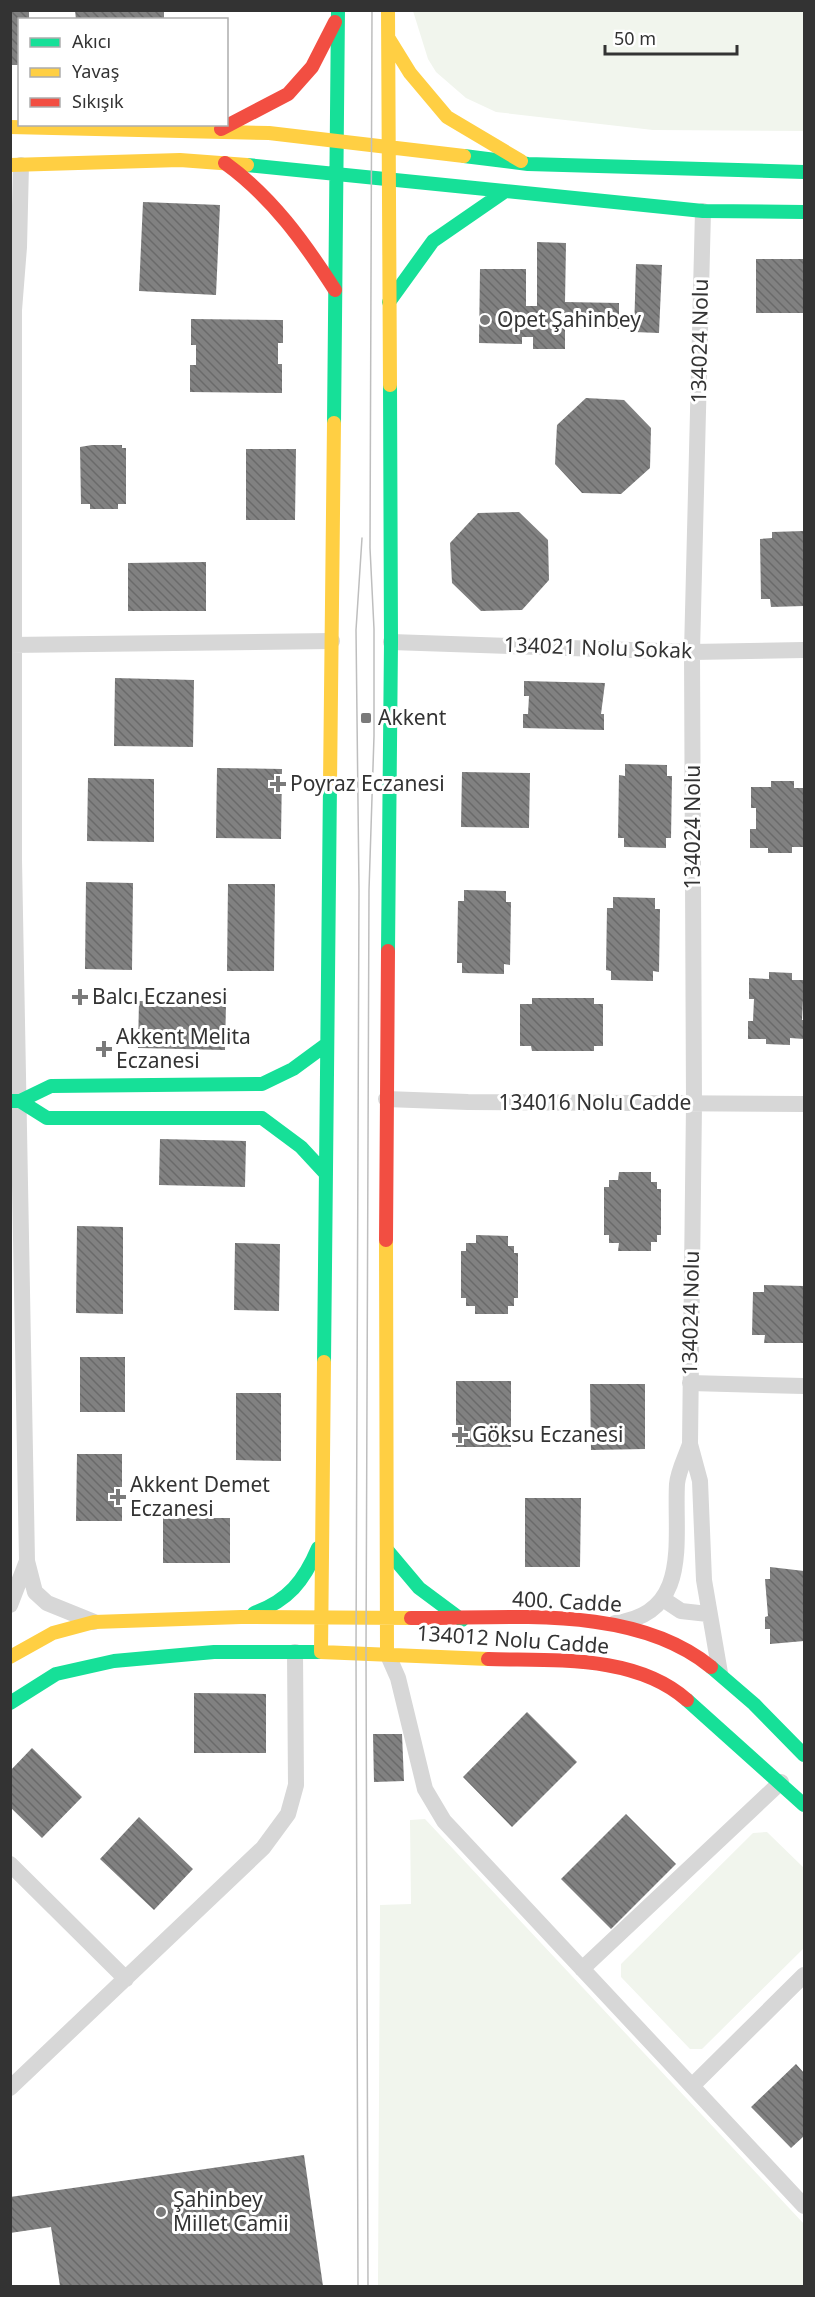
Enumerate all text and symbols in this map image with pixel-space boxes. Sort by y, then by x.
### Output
legend [18,18,228,126]
scale bar [605,18,737,56]
text: 50 m [614,26,656,50]
text: Akıcı [72,29,111,53]
text: Yavaş [72,59,119,83]
text: Sıkışık [72,89,124,113]
street label: 134024 Nolu [684,278,714,404]
place label: Opet Şahinbey [497,305,641,333]
marker: Opet Şahinbey [478,313,492,327]
street label: 134021 Nolu Sokak [503,630,693,664]
place label: Akkent [378,703,447,731]
marker: Akkent [359,711,373,725]
street label: 134024 Nolu [678,765,706,889]
place label: Poyraz Eczanesi [290,769,445,797]
marker: Poyraz Eczanesi [271,777,285,791]
place label: Balcı Eczanesi [92,982,228,1010]
marker: Balcı Eczanesi [73,990,87,1004]
place label: Akkent Melita Eczanesi [116,1022,251,1074]
marker: Akkent Melita Eczanesi [97,1042,111,1056]
street label: 134016 Nolu Cadde [499,1088,691,1116]
street label: 134024 Nolu [675,1250,705,1376]
place label: Göksu Eczanesi [472,1420,623,1448]
marker: Göksu Eczanesi [453,1428,467,1442]
place label: Akkent Demet Eczanesi [130,1470,270,1522]
marker: Akkent Demet Eczanesi [111,1490,125,1504]
street label: 400. Cadde [511,1584,623,1618]
street label: 134012 Nolu Cadde [416,1618,610,1660]
place label: Şahinbey Millet Camii [173,2185,289,2237]
marker: Şahinbey Millet Camii [154,2205,168,2219]

